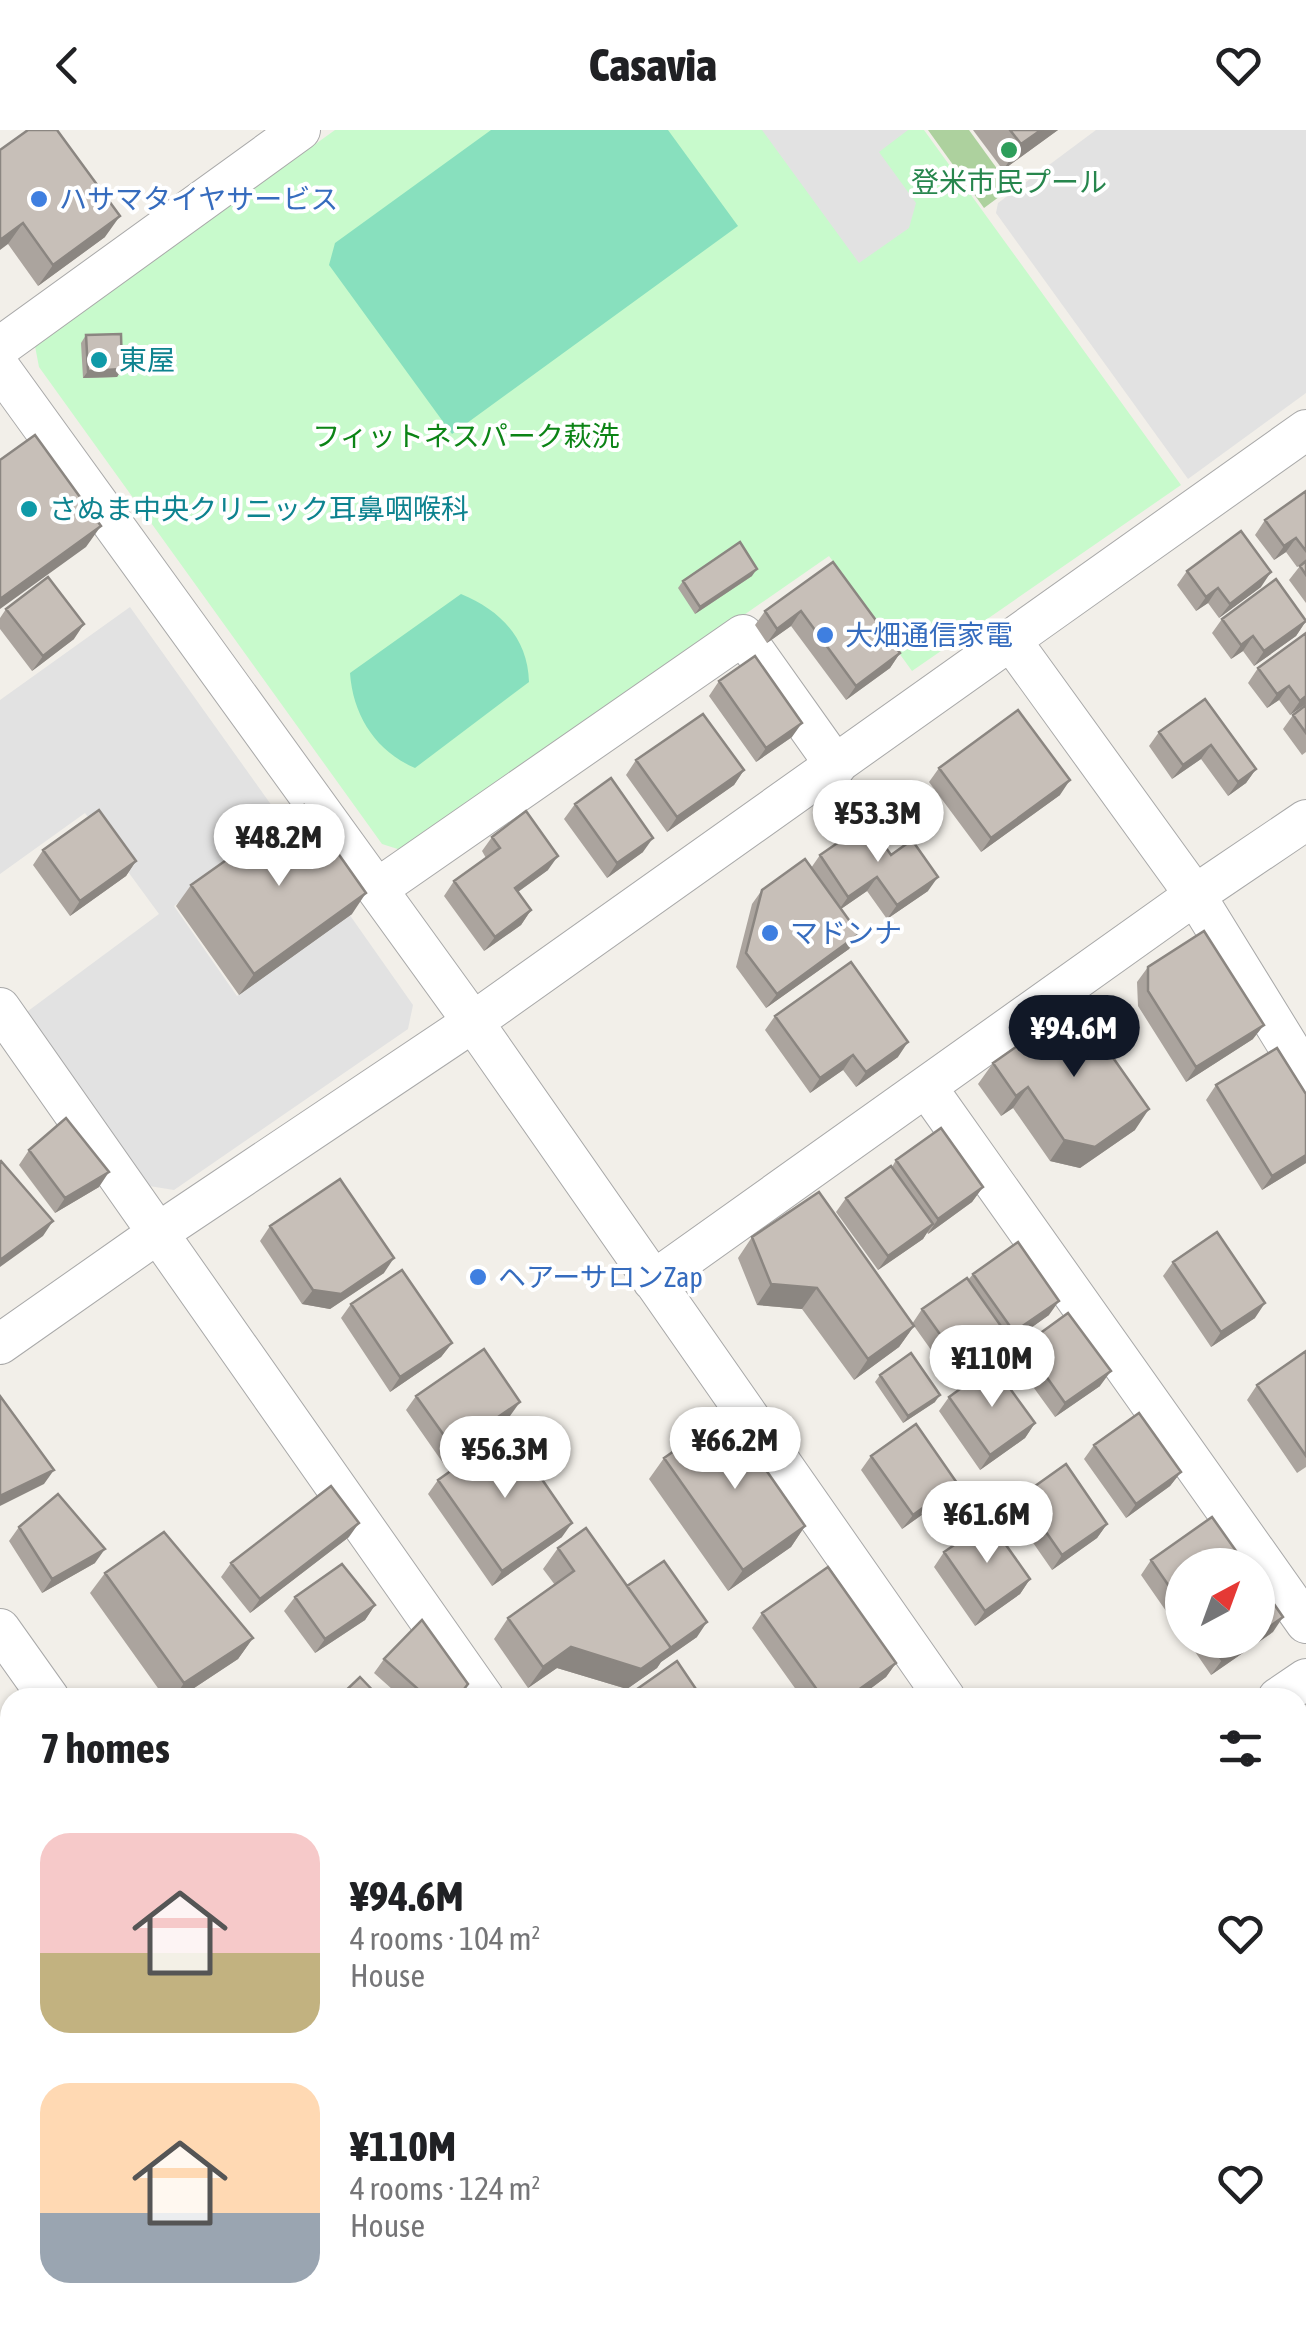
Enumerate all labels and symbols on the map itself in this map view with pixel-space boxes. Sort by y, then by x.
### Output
marker: 登米市民プール [998,139,1020,161]
place label: 登米市民プール [911,166,1107,198]
place label: ハサマタイヤサービス [59,183,338,215]
marker: ハサマタイヤサービス [28,188,50,210]
place label: 東屋 [119,344,175,376]
marker: 東屋 [88,349,110,371]
park label: フィットネスパーク萩洗 [312,420,620,452]
place label: さぬま中央クリニック耳鼻咽喉科 [49,493,469,525]
marker: さぬま中央クリニック耳鼻咽喉科 [18,498,40,520]
place label: 大畑通信家電 [845,619,1013,651]
marker: 大畑通信家電 [814,624,836,646]
pin: ¥53.3M [797,780,959,865]
pin: ¥48.2M [198,804,360,889]
place label: マドンナ [790,917,902,949]
marker: マドンナ [759,922,781,944]
pin: ¥94.6M [993,995,1155,1080]
place label: ヘアーサロンZap [498,1261,703,1293]
marker: ヘアーサロンZap [467,1266,489,1288]
pin: ¥110M [922,1325,1062,1410]
pin: ¥66.2M [654,1407,816,1492]
pin: ¥56.3M [424,1416,586,1501]
pin: ¥61.6M [906,1481,1068,1566]
north arrow [1165,1548,1275,1658]

